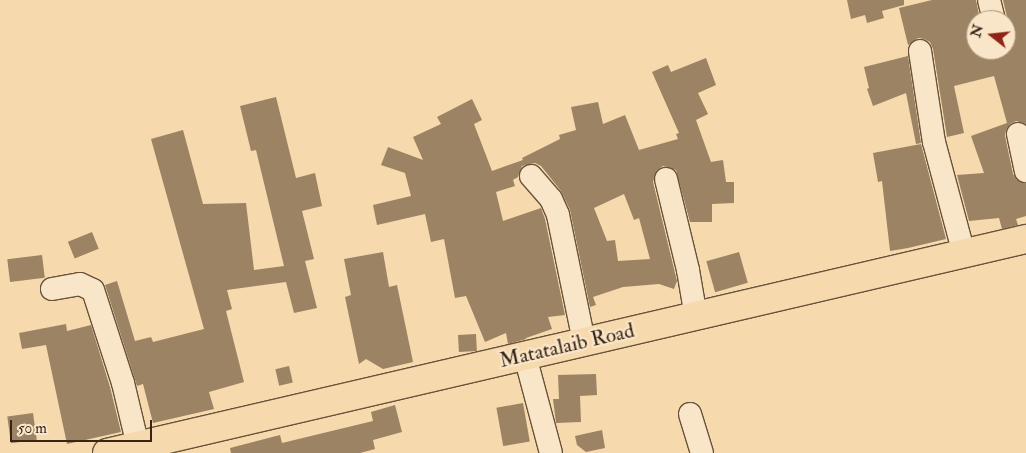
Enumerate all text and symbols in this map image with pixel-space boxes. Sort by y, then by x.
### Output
north arrow [966,10,1016,60]
text: N [967,23,987,39]
street label: Matatalaib Road [497,318,637,374]
scale bar [12,410,155,442]
text: 50 m [18,419,47,438]

